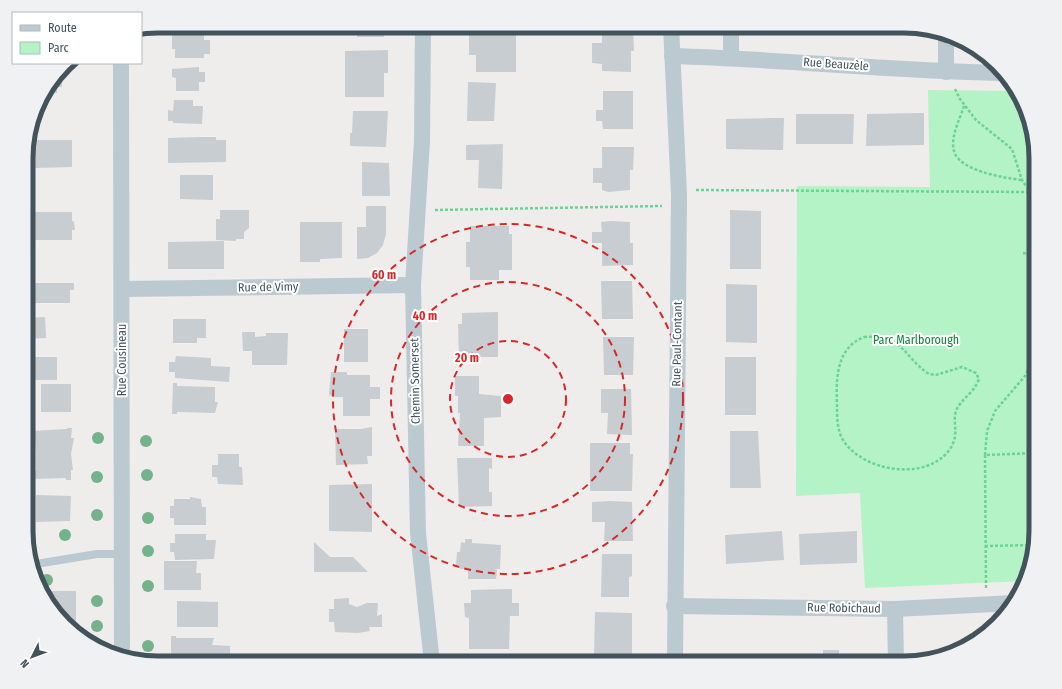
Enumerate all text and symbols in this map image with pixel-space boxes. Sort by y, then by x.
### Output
legend [12,12,142,64]
text: Route [48,21,77,35]
text: Parc [48,41,69,55]
street label: Rue Beauzèle [803,55,869,73]
text: 60 m [372,268,396,282]
street label: Rue de Vimy [238,279,299,295]
street label: Rue Paul-Contant [669,301,685,387]
text: 40 m [413,309,437,323]
street label: Rue Cousineau [115,324,129,396]
park label: Parc Marlborough [873,333,959,347]
street label: Chemin Somerset [407,338,423,424]
text: 20 m [454,351,479,365]
centre of rings [501,392,515,406]
street label: Rue Robichaud [807,600,881,616]
north arrow [12,637,52,677]
text: N [18,657,32,670]

